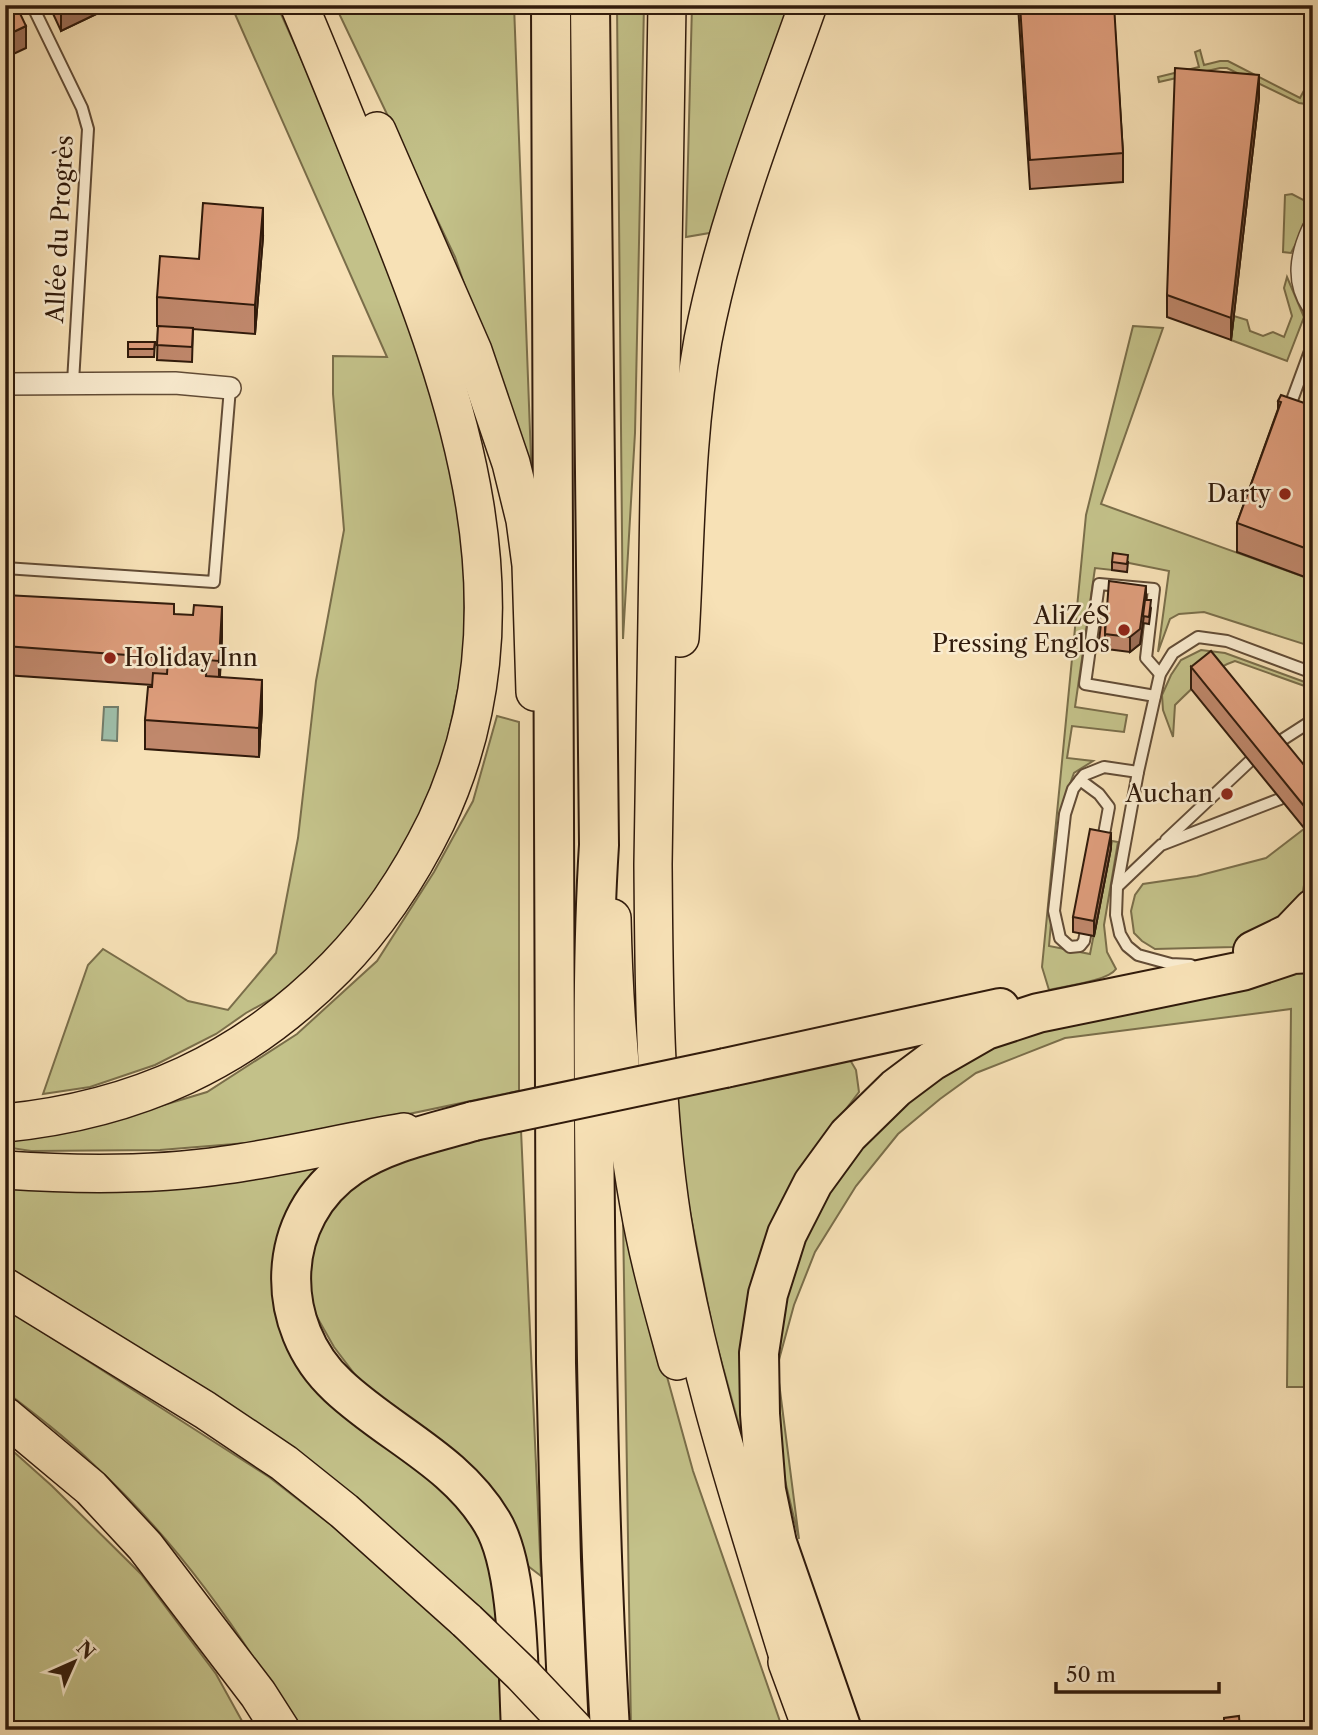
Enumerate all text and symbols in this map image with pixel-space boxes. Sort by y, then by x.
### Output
street label: Allée du Progrès [40,134,79,325]
place label: Darty [1207,479,1272,508]
marker: Darty [1277,486,1293,502]
place label: AliZéS Pressing Englos [932,601,1110,658]
marker: AliZéS Pressing Englos [1116,622,1132,638]
place label: Holiday Inn [124,643,258,672]
marker: Holiday Inn [102,650,118,666]
place label: Auchan [1124,779,1213,808]
marker: Auchan [1219,786,1235,802]
north arrow [38,1626,108,1696]
text: N [72,1636,100,1664]
scale bar [1056,1651,1218,1695]
text: 50 m [1066,1662,1116,1687]

